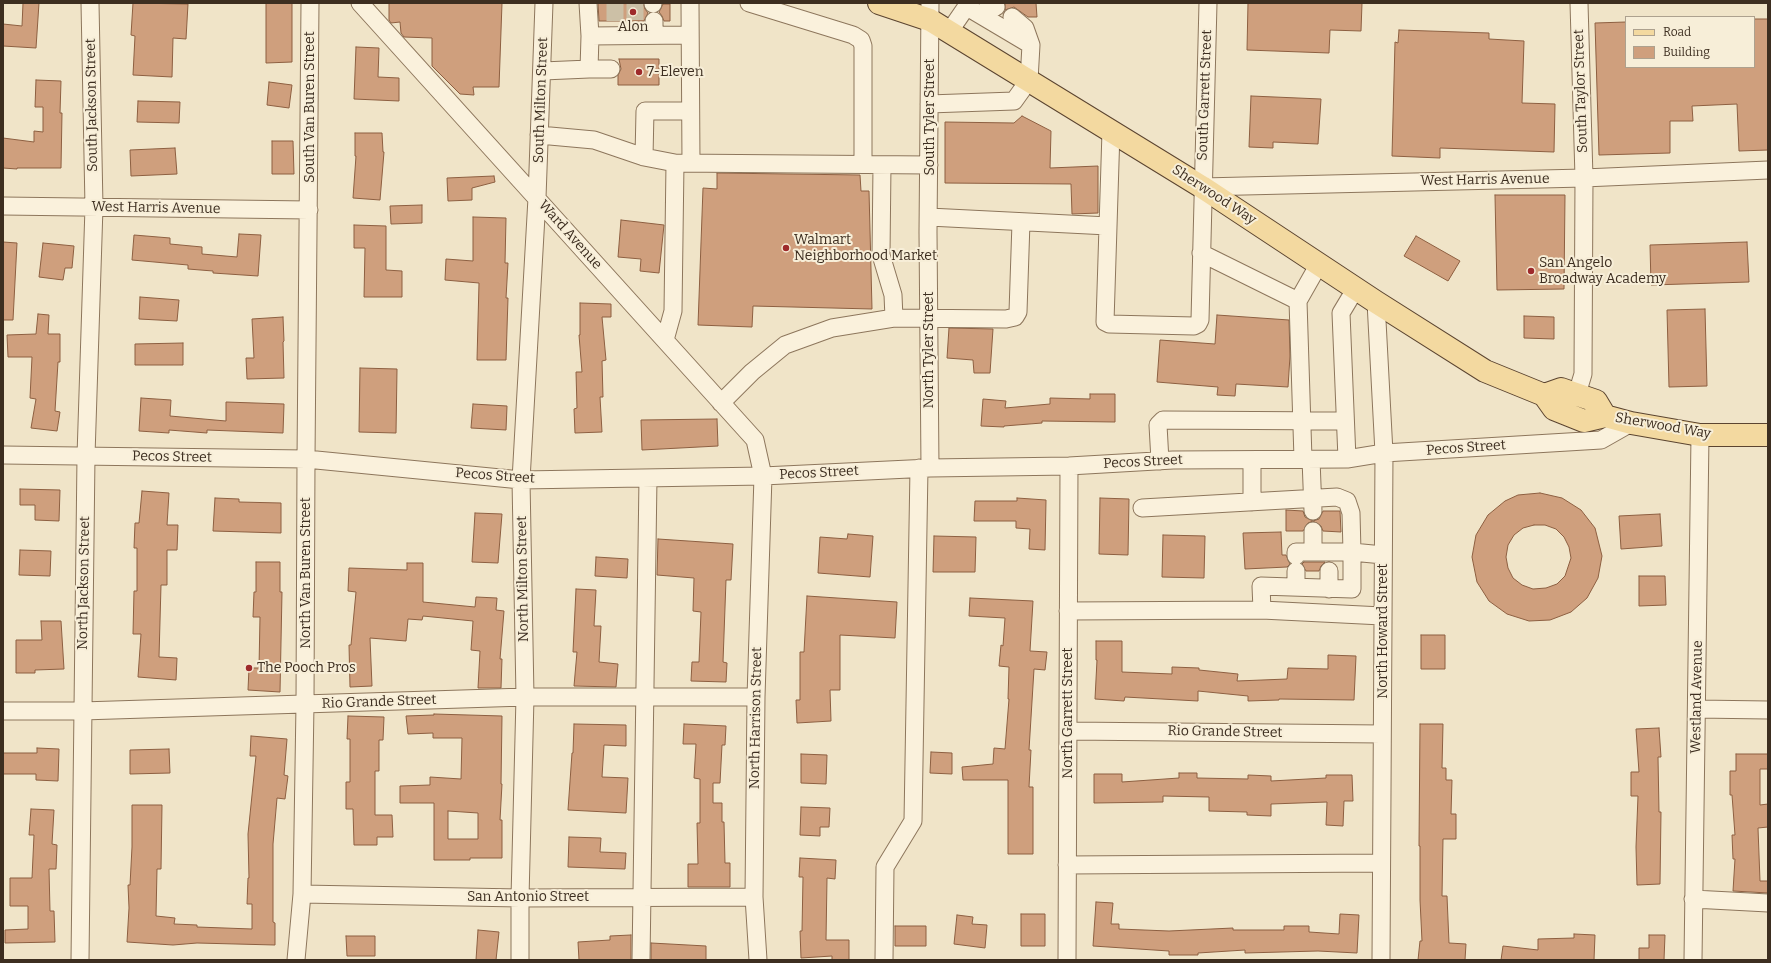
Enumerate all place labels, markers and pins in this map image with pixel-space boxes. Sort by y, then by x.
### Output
marker: Alon [628,7,638,17]
place label: Alon [618,19,648,35]
place label: 7-Eleven [647,64,704,80]
marker: 7-Eleven [634,67,644,77]
place label: Walmart Neighborhood Market [794,232,937,264]
marker: Walmart Neighborhood Market [781,243,791,253]
place label: San Angelo Broadway Academy [1539,255,1666,288]
marker: San Angelo Broadway Academy [1526,266,1536,276]
place label: The Pooch Pros [257,660,356,676]
marker: The Pooch Pros [244,663,254,673]

